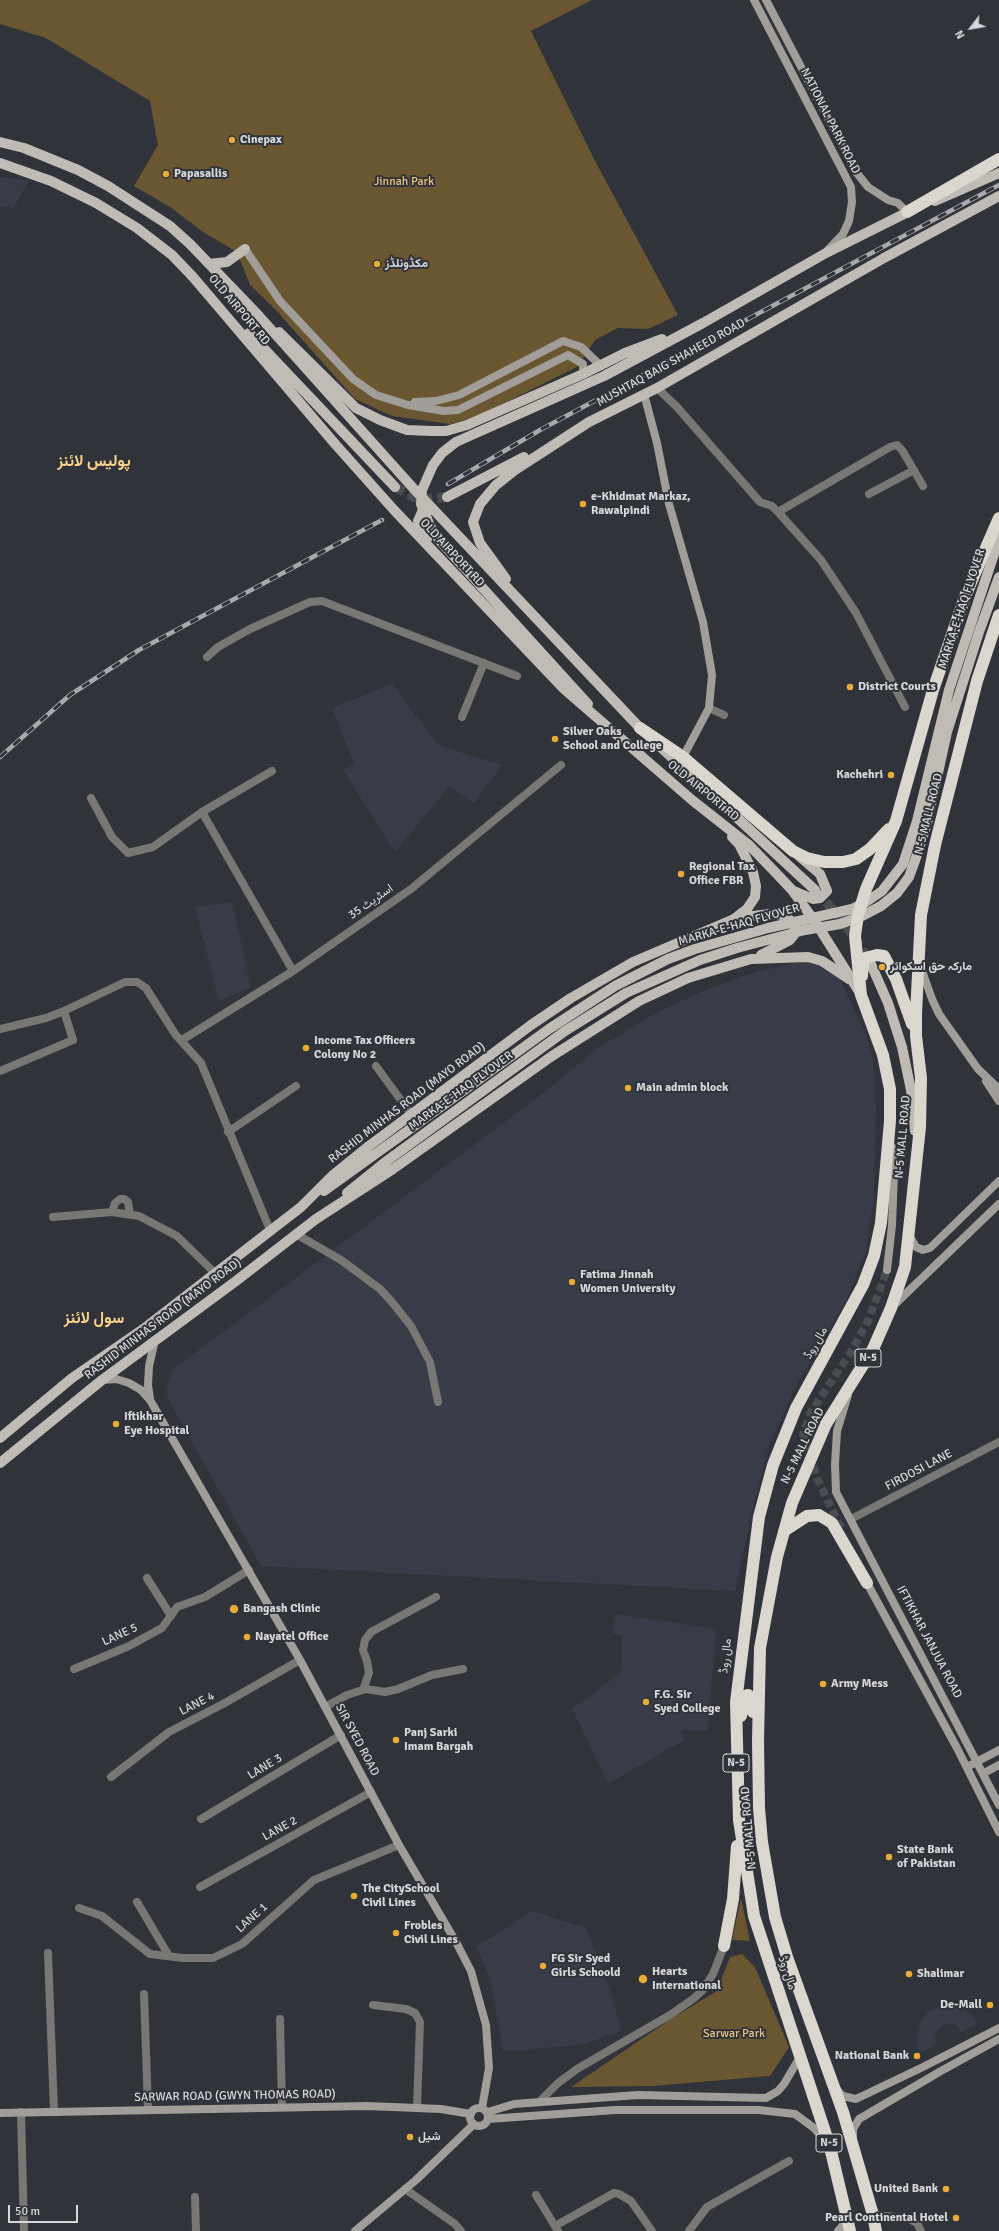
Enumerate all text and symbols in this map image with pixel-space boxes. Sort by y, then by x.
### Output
north arrow [951,8,991,48]
text: N [953,28,968,41]
street label: NATIONAL PARK ROAD [797,66,863,176]
place label: Cinepax [240,133,282,147]
marker: Cinepax [227,135,237,145]
place label: Papasallis [174,167,227,181]
marker: Papasallis [161,169,171,179]
park label: Jinnah Park [374,175,434,189]
place label: مکڈونلڈز [385,257,428,271]
marker: مکڈونلڈز [372,259,382,269]
street label: OLD AIRPORT RD [205,272,273,348]
street label: MUSHTAQ BAIG SHAHEED ROAD [594,316,748,410]
district label: پولیس لائنز [57,452,131,472]
place label: e-Khidmat Markaz, Rawalpindi [591,490,691,518]
marker: e-Khidmat Markaz, Rawalpindi [578,499,588,509]
street label: OLD AIRPORT RD [417,516,487,590]
street label: MARKA-E-HAQ FLYOVER [936,547,988,671]
place label: District Courts [858,680,936,694]
marker: District Courts [845,682,855,692]
place label: Silver Oaks School and College [563,725,662,753]
marker: Silver Oaks School and College [550,734,560,744]
street label: OLD AIRPORT RD [664,758,742,824]
place label: Kachehri [836,768,883,782]
marker: Kachehri [886,770,896,780]
street label: N-5 MALL ROAD [912,772,946,856]
place label: Regional Tax Office FBR [689,860,755,888]
marker: Regional Tax Office FBR [676,869,686,879]
street label: اسٹریٹ 35 [346,881,396,923]
street label: MARKA-E-HAQ FLYOVER [677,901,801,949]
place label: مارکہ حق اسکوائر [890,960,972,974]
marker: مارکہ حق اسکوائر [877,962,887,972]
place label: Income Tax Officers Colony No 2 [314,1034,415,1062]
street label: RASHID MINHAS ROAD (MAYO ROAD) [326,1039,488,1167]
marker: Income Tax Officers Colony No 2 [301,1043,311,1053]
street label: MARKA-E-HAQ FLYOVER [406,1048,516,1134]
place label: Main admin block [636,1081,728,1095]
marker: Main admin block [623,1083,633,1093]
street label: N-5 MALL ROAD [892,1095,914,1179]
street label: RASHID MINHAS ROAD (MAYO ROAD) [82,1255,244,1383]
place label: Fatima Jinnah Women University [580,1268,675,1296]
marker: Fatima Jinnah Women University [567,1277,577,1287]
district label: سول لائنز [64,1309,124,1329]
street label: مال روڈ [801,1324,831,1362]
road number: N-5 [855,1349,881,1367]
street label: N-5 MALL ROAD [778,1405,828,1487]
place label: Iftikhar Eye Hospital [124,1410,189,1438]
marker: Iftikhar Eye Hospital [111,1419,121,1429]
street label: FIRDOSI LANE [883,1446,955,1494]
street label: IFTIKHAR JANJUA ROAD [893,1583,965,1701]
place label: Bangash Clinic [243,1602,320,1616]
marker: Bangash Clinic [228,1603,240,1615]
street label: LANE 5 [100,1621,140,1649]
place label: Nayatel Office [255,1630,329,1644]
marker: Nayatel Office [242,1632,252,1642]
street label: مال روڈ [717,1638,735,1674]
place label: Army Mess [831,1677,888,1691]
marker: Army Mess [818,1679,828,1689]
place label: F.G. Sir Syed College [654,1688,721,1716]
street label: LANE 4 [177,1689,217,1719]
marker: F.G. Sir Syed College [641,1697,651,1707]
street label: SIR SYED ROAD [332,1701,382,1779]
place label: Panj Sarki Imam Bargah [404,1726,473,1754]
marker: Panj Sarki Imam Bargah [391,1735,401,1745]
street label: LANE 3 [245,1751,285,1783]
road number: N-5 [723,1754,749,1772]
street label: N-5 MALL ROAD [738,1786,760,1870]
street label: LANE 2 [260,1814,300,1844]
place label: State Bank of Pakistan [897,1843,956,1871]
marker: State Bank of Pakistan [884,1852,894,1862]
place label: The CitySchool Civil Lines [362,1882,440,1910]
marker: The CitySchool Civil Lines [349,1891,359,1901]
street label: LANE 1 [233,1900,271,1936]
place label: Frobles Civil Lines [404,1919,458,1947]
marker: Frobles Civil Lines [391,1928,401,1938]
place label: FG Sir Syed Girls Schoold [551,1952,620,1980]
street label: مال روڈ [775,1954,799,1992]
marker: FG Sir Syed Girls Schoold [538,1961,548,1971]
place label: Hearts International [652,1965,721,1993]
place label: Shalimar [917,1967,964,1981]
marker: Shalimar [904,1969,914,1979]
marker: Hearts International [637,1973,649,1985]
place label: De-Mall [940,1998,982,2012]
marker: De-Mall [985,2000,995,2010]
park label: Sarwar Park [703,2027,765,2041]
place label: National Bank [835,2049,909,2063]
marker: National Bank [912,2051,922,2061]
street label: SARWAR ROAD (GWYN THOMAS ROAD) [134,2087,336,2105]
place label: شیل [418,2130,441,2144]
marker: شیل [405,2132,415,2142]
road number: N-5 [816,2134,842,2152]
place label: United Bank [874,2182,938,2196]
marker: United Bank [941,2184,951,2194]
scale bar [10,2197,80,2223]
text: 50 m [15,2204,40,2219]
place label: Pearl Continental Hotel [825,2211,948,2225]
marker: Pearl Continental Hotel [951,2213,961,2223]

